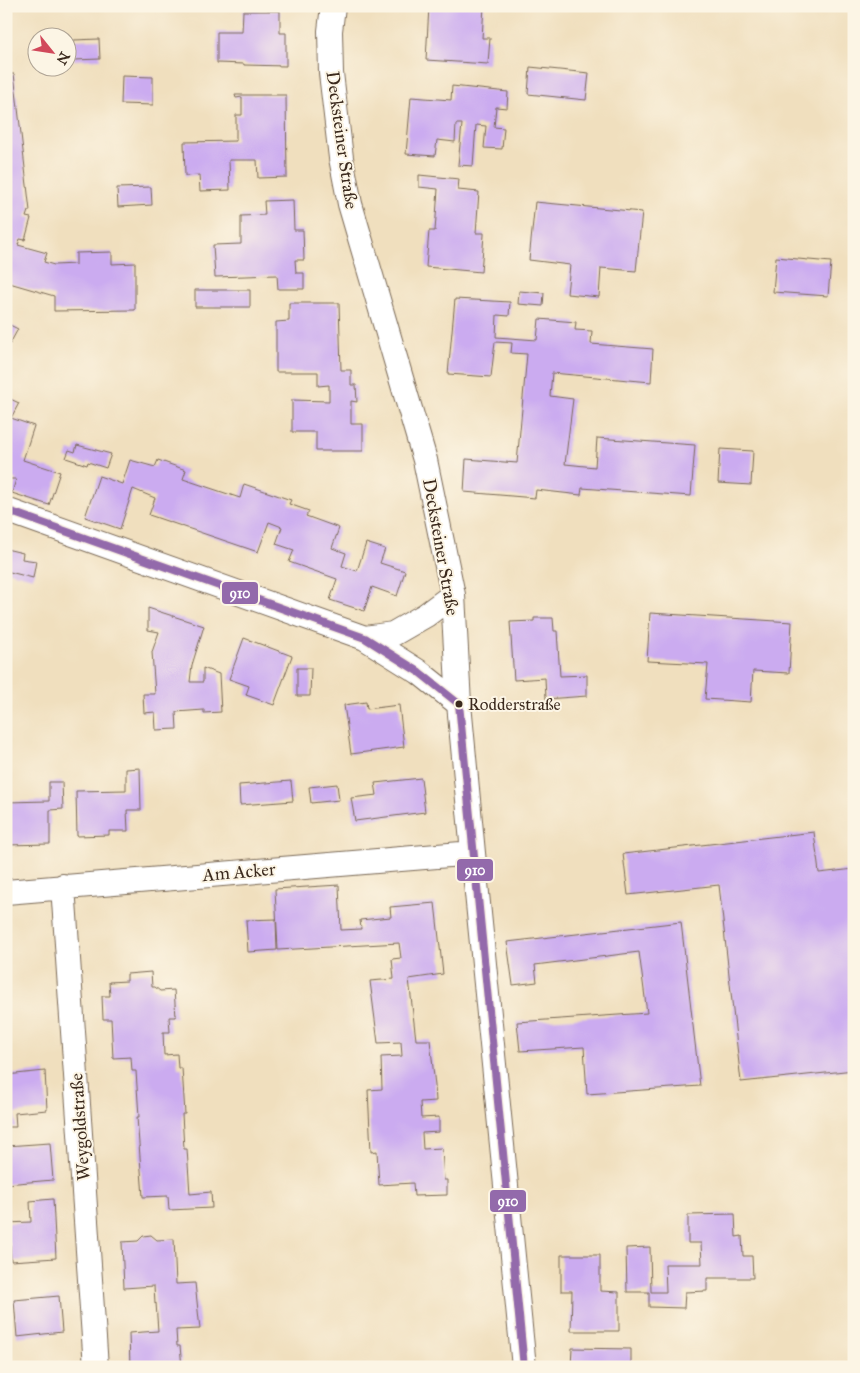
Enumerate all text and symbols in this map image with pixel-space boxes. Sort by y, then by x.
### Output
north arrow [28,28,78,78]
text: N [52,49,73,68]
street label: Decksteiner Straße [321,70,363,210]
street label: Decksteiner Straße [418,477,464,617]
line badge: 910 [221,581,259,605]
text: 910 [229,585,251,603]
place label: Rodderstraße [468,694,561,715]
marker: Rodderstraße [454,699,464,709]
street label: Am Acker [201,858,277,886]
line badge: 910 [456,858,494,882]
text: 910 [464,862,486,880]
street label: Weygoldstraße [65,1072,96,1181]
line badge: 910 [489,1189,527,1213]
text: 910 [497,1193,519,1211]

